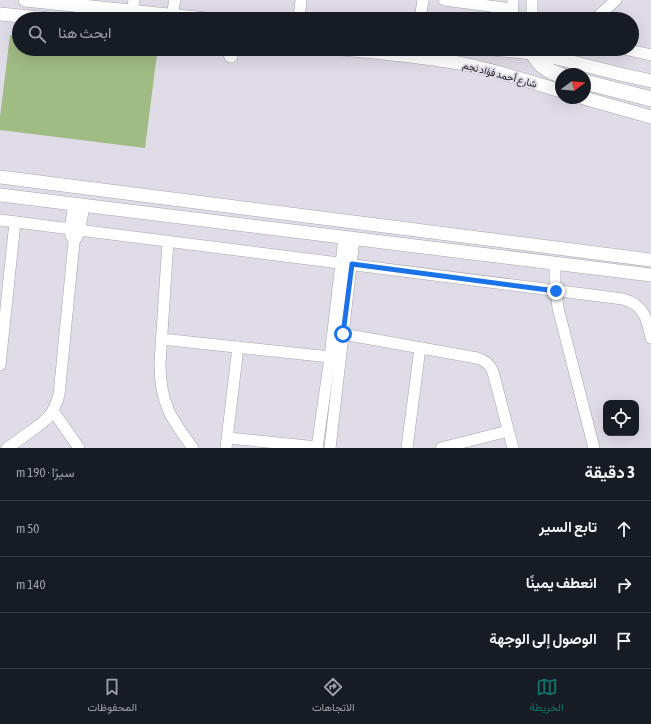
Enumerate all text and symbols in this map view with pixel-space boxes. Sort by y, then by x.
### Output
search box [12,12,639,56]
icon: search [26,23,48,45]
text: ابحث هنا [58,24,112,41]
street label: شارع أحمد فؤاد نجم [461,59,538,91]
north arrow [555,68,591,104]
route end [547,282,565,300]
route start [334,325,352,343]
map controls [603,400,639,436]
button: locate [603,400,639,436]
text: 3 دقيقة [585,462,635,482]
text: سيرًا · 190 m [16,465,74,480]
text: تابع السير [539,518,597,535]
icon: ahead [613,518,635,540]
text: 50 m [16,521,39,536]
text: انعطف يمينًا [526,574,597,591]
icon: right [613,574,635,596]
text: 140 m [16,577,46,592]
text: الوصول إلى الوجهة [489,630,597,647]
icon: arrive [613,630,635,652]
tab: المحفوظات [87,676,137,717]
tab: الاتجاهات [312,676,355,717]
tab: الخريطة [530,676,564,717]

